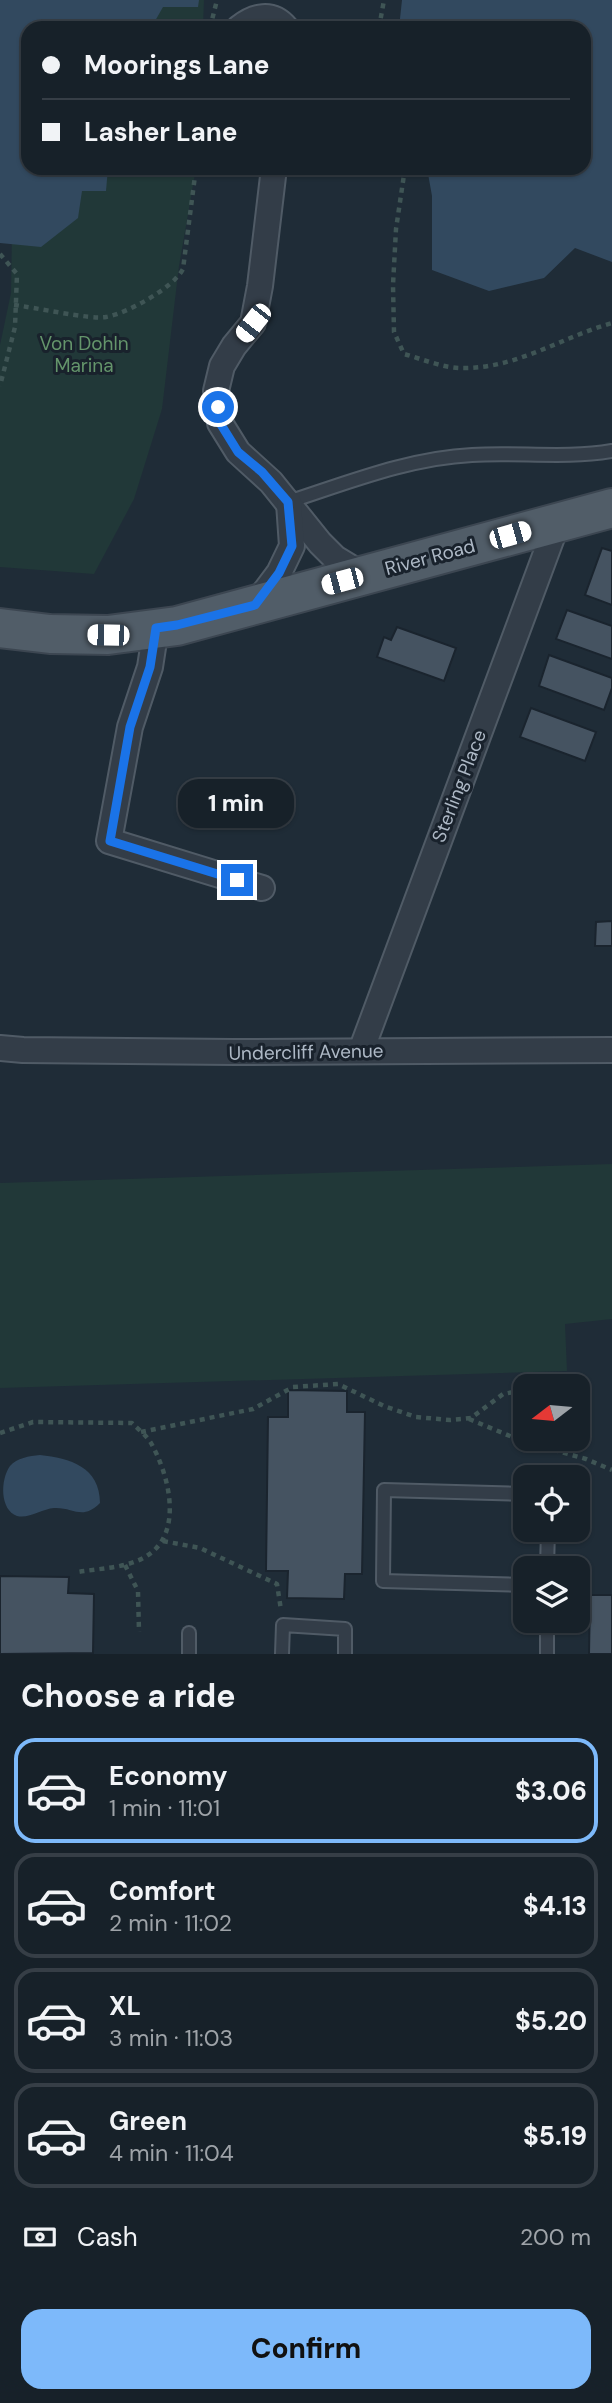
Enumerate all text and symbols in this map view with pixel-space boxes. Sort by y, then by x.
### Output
text: Moorings Lane [84,48,269,82]
text: Lasher Lane [84,115,237,149]
car [232,300,275,346]
park label: Von Dohln Marina [39,331,129,378]
route start [202,391,234,423]
car [487,519,534,551]
street label: River Road [382,533,478,581]
car [319,565,366,597]
car [87,624,130,646]
street label: Sterling Place [426,726,492,846]
callout: 1 min [179,778,295,828]
text: 1 min [208,788,264,818]
route end [221,864,253,896]
street label: Undercliff Avenue [228,1038,384,1066]
north arrow [513,1374,590,1451]
map controls [513,1374,590,1633]
button: locate [513,1465,590,1542]
button: layers [513,1556,590,1633]
text: Choose a ride [21,1675,236,1717]
icon: car [25,1759,88,1822]
text: Economy [109,1759,227,1793]
text: $3.06 [515,1774,587,1808]
text: 1 min · 11:01 [109,1793,220,1823]
icon: car [25,1874,88,1937]
text: Comfort [109,1874,215,1908]
text: $4.13 [523,1889,587,1923]
text: 2 min · 11:02 [109,1908,232,1938]
icon: car [25,1989,88,2052]
text: XL [109,1989,141,2023]
text: $5.20 [515,2004,587,2038]
text: 3 min · 11:03 [109,2023,233,2053]
icon: car [25,2104,88,2167]
text: Green [109,2104,187,2138]
text: $5.19 [523,2119,587,2153]
text: 4 min · 11:04 [109,2138,234,2168]
icon: cash [21,2218,59,2256]
text: Cash [77,2220,138,2254]
text: 200 m [520,2222,591,2252]
button: Confirm [21,2309,591,2389]

